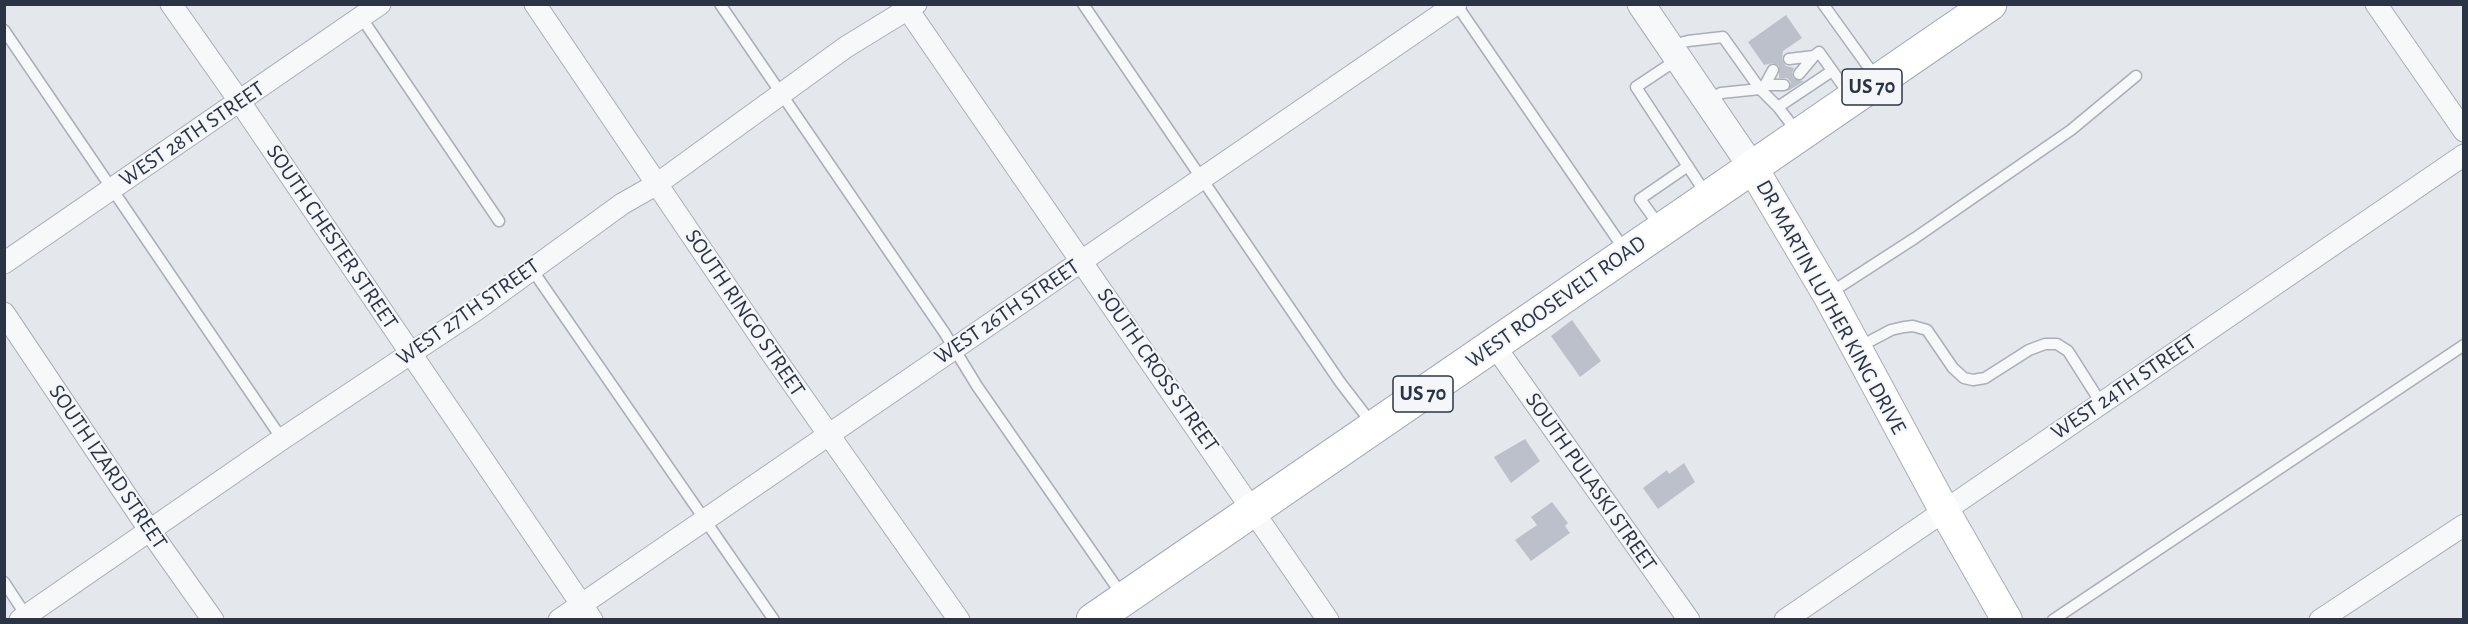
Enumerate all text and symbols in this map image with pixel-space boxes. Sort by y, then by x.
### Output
road number: US 70 [1842,69,1902,105]
street label: WEST 28TH STREET [114,76,270,192]
street label: SOUTH CHESTER STREET [260,140,404,334]
street label: DR MARTIN LUTHER KING DRIVE [1750,175,1912,439]
street label: SOUTH RINGO STREET [679,224,811,402]
street label: WEST ROOSEVELT ROAD [1461,230,1651,374]
street label: WEST 27TH STREET [391,253,545,371]
street label: WEST 26TH STREET [929,254,1085,370]
street label: SOUTH CROSS STREET [1091,283,1225,457]
street label: WEST 24TH STREET [2046,329,2202,445]
road number: US 70 [1393,376,1453,412]
street label: SOUTH IZARD STREET [43,380,173,554]
street label: SOUTH PULASKI STREET [1519,388,1663,576]

